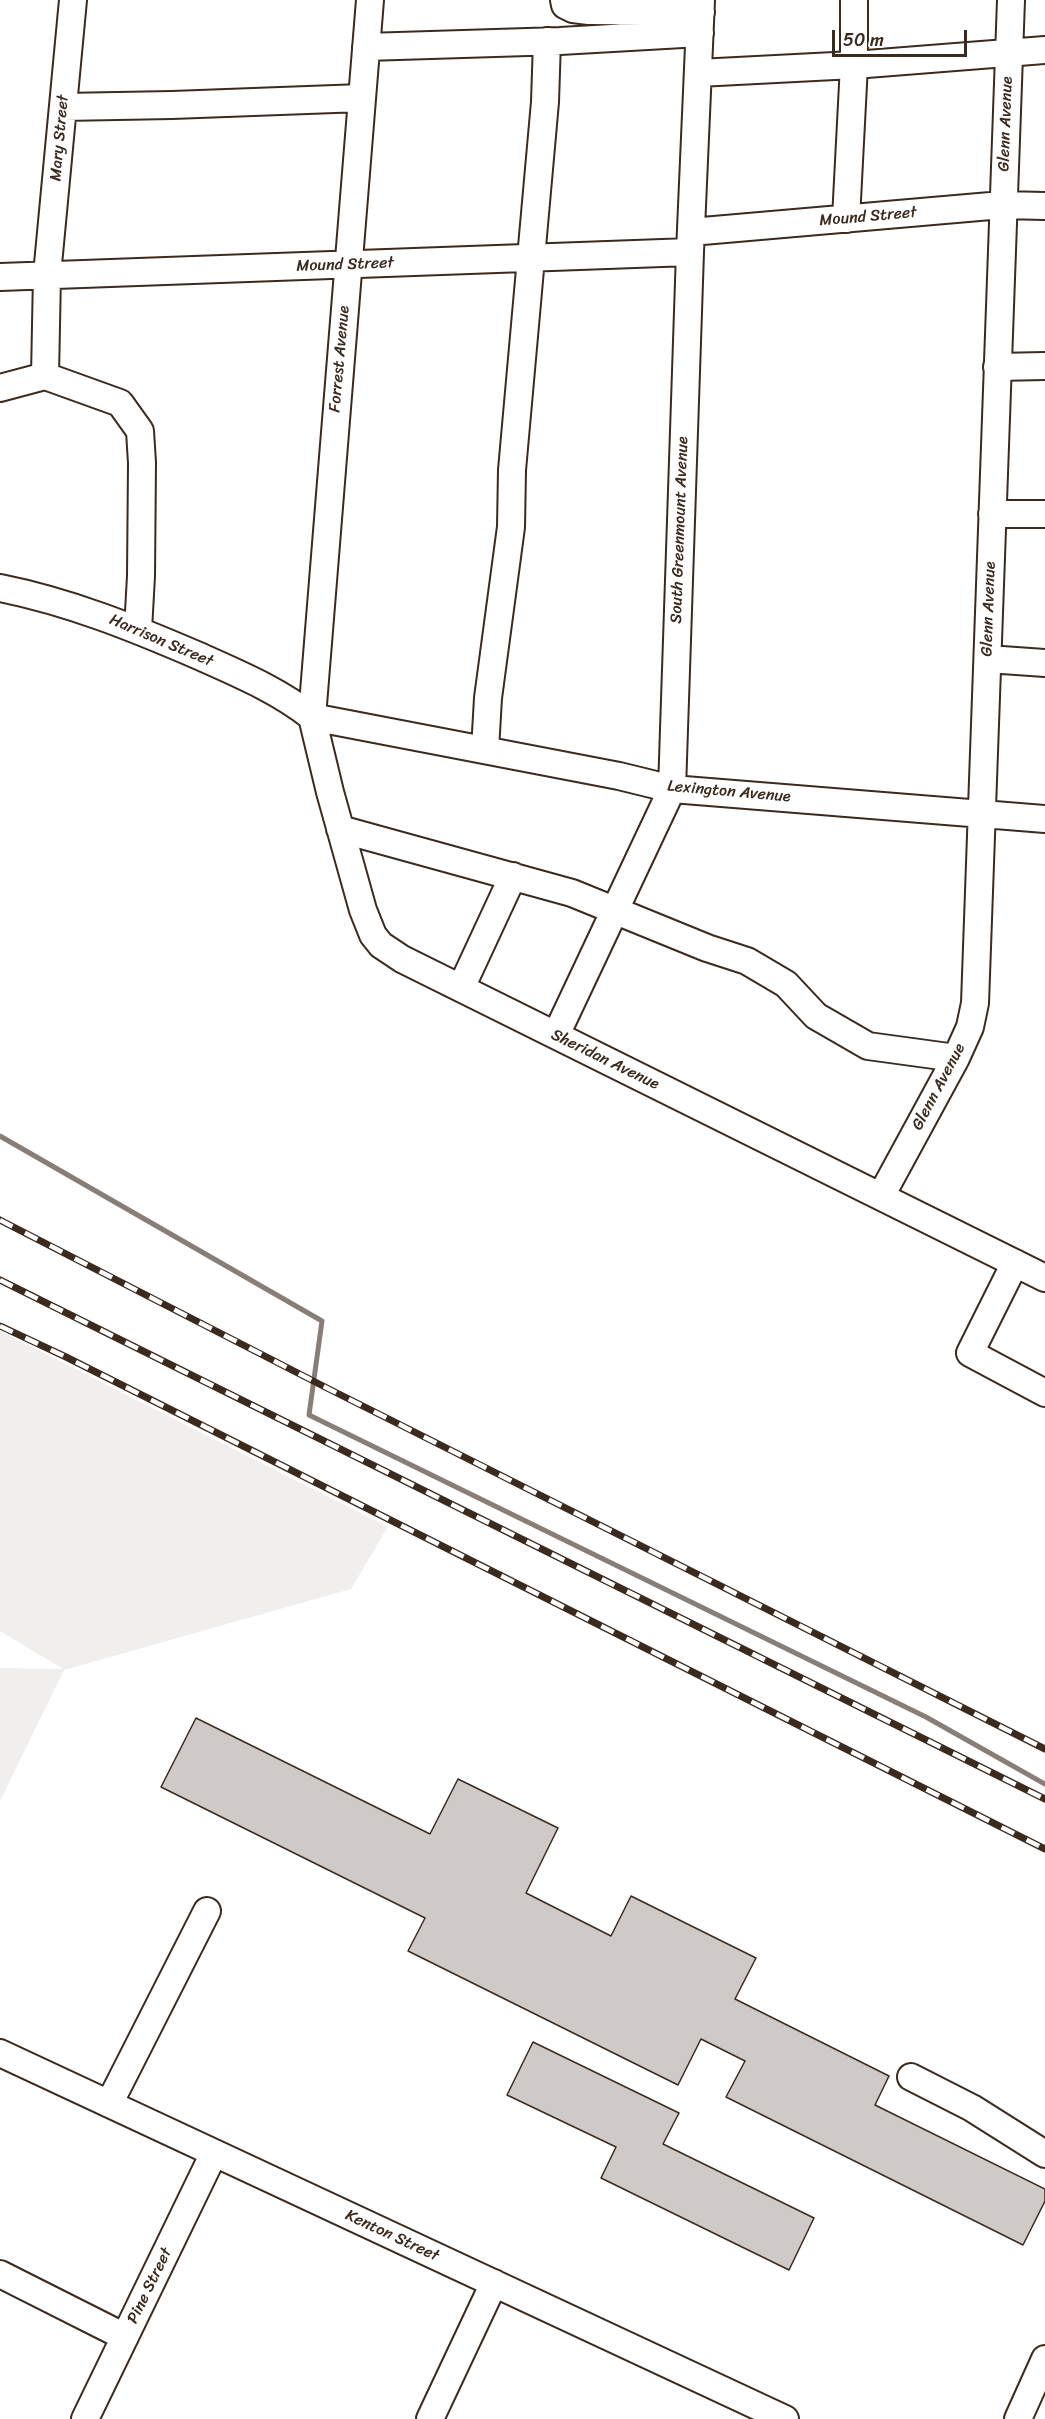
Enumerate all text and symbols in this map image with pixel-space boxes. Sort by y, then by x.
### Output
scale bar [835,18,970,56]
text: 50 m [843,24,884,56]
street label: Glenn Avenue [995,76,1017,172]
street label: Mary Street [47,94,73,182]
street label: Mound Street [819,203,917,231]
street label: Mound Street [296,254,394,276]
street label: Forrest Avenue [326,305,354,413]
street label: South Greenmount Avenue [667,436,693,624]
street label: Glenn Avenue [978,561,1000,657]
street label: Harrison Street [106,611,216,671]
street label: Lexington Avenue [667,777,791,807]
street label: Sheridan Avenue [548,1026,662,1094]
street label: Glenn Avenue [908,1040,970,1134]
street label: Kenton Street [342,2206,442,2266]
street label: Pine Street [123,2245,177,2327]

